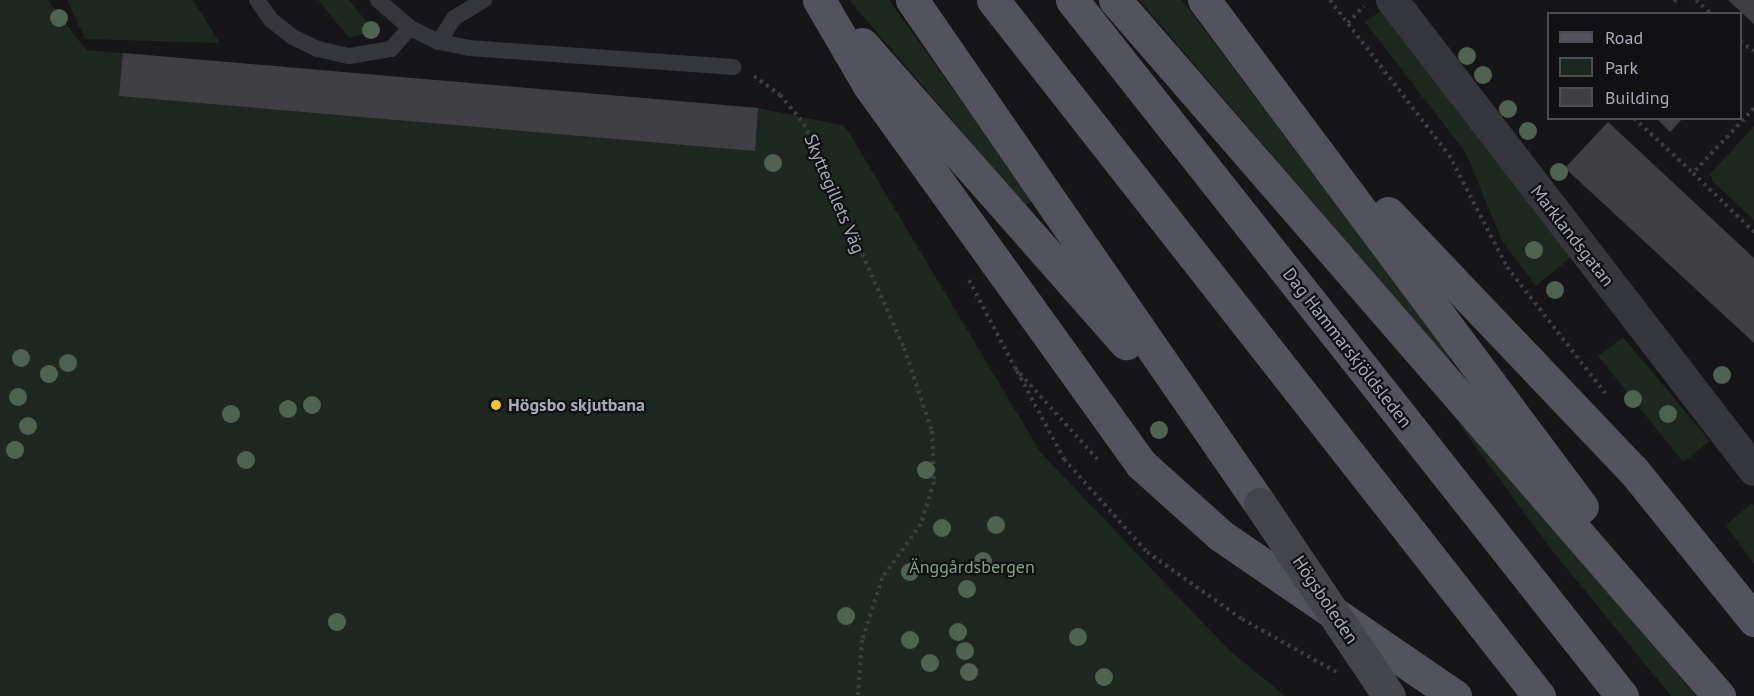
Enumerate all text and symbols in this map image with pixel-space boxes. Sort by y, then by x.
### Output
legend [1547,12,1742,120]
text: Road [1605,26,1643,49]
text: Park [1605,56,1638,79]
text: Building [1605,86,1669,109]
street label: Skyttegillets Väg [799,131,869,257]
street label: Marklandsgatan [1526,181,1618,291]
street label: Dag Hammarskjöldsleden [1278,264,1416,432]
place label: Högsbo skjutbana [508,394,645,416]
marker: Högsbo skjutbana [489,398,503,412]
street label: Högsboleden [1288,552,1362,648]
park label: Änggårdsbergen [909,556,1035,578]

